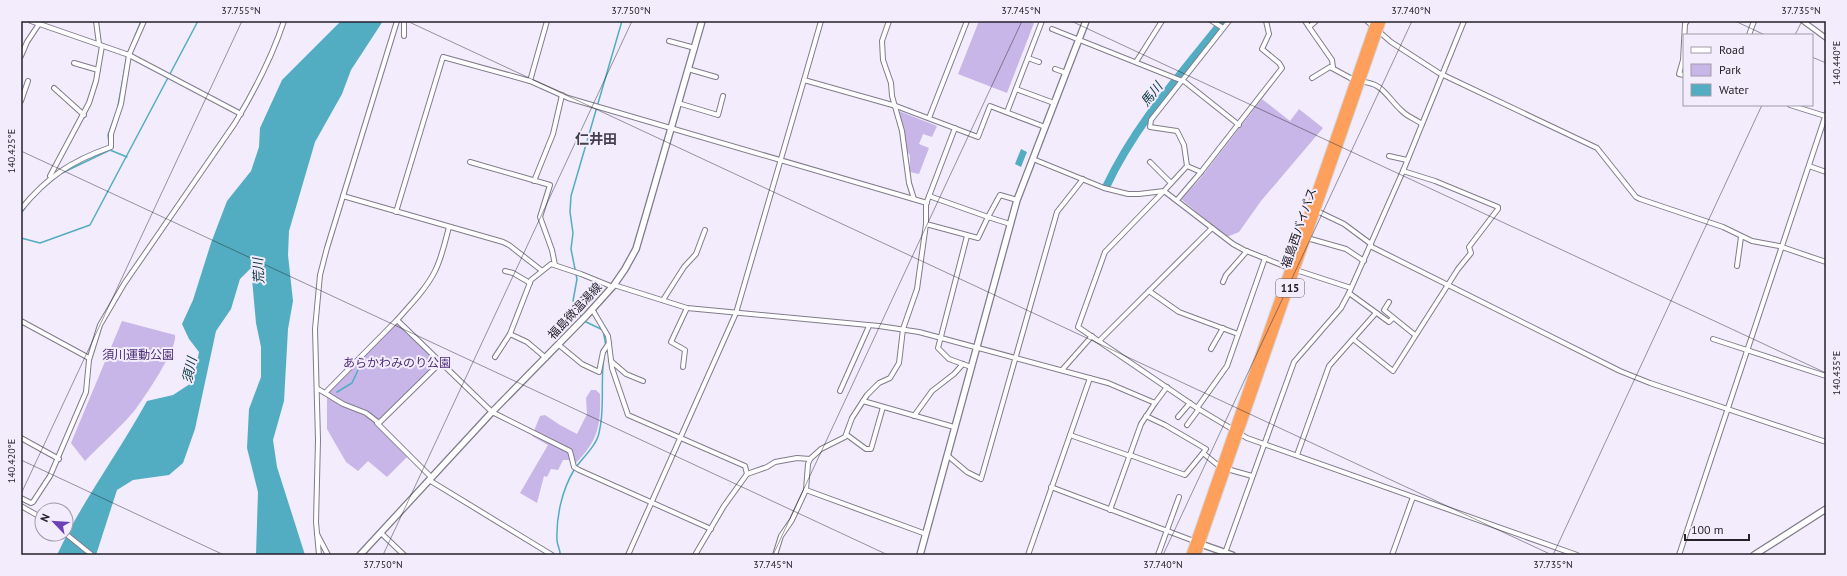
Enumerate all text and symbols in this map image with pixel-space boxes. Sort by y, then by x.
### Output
text: 37.755°N [221,4,261,17]
text: 37.750°N [611,4,651,17]
text: 37.745°N [1001,4,1041,17]
text: 37.740°N [1391,4,1431,17]
text: 37.735°N [1781,4,1821,17]
legend [1683,34,1813,106]
text: 140.440°E [1830,41,1843,85]
text: Road [1719,42,1744,57]
text: Park [1719,62,1741,77]
water label: 馬川 [1137,77,1167,110]
text: Water [1719,82,1749,97]
text: 140.425°E [5,129,18,173]
district label: 仁井田 [575,130,617,148]
street label: 福島西バイパス [1278,186,1319,270]
water label: 荒川 [249,256,268,284]
street label: 福島微温湯線 [545,279,605,342]
road number: 115 [1276,279,1304,297]
park label: 須川運動公園 [102,347,174,362]
text: 140.435°E [1830,351,1843,395]
water label: 須川 [178,354,201,385]
park label: あらかわみのり公園 [343,355,451,370]
text: 140.420°E [5,439,18,483]
north arrow [34,502,74,542]
text: N [37,512,53,524]
scale bar [1685,516,1749,542]
text: 100 m [1691,522,1724,537]
text: 37.750°N [363,558,403,571]
text: 37.745°N [753,558,793,571]
text: 37.740°N [1143,558,1183,571]
text: 37.735°N [1533,558,1573,571]

